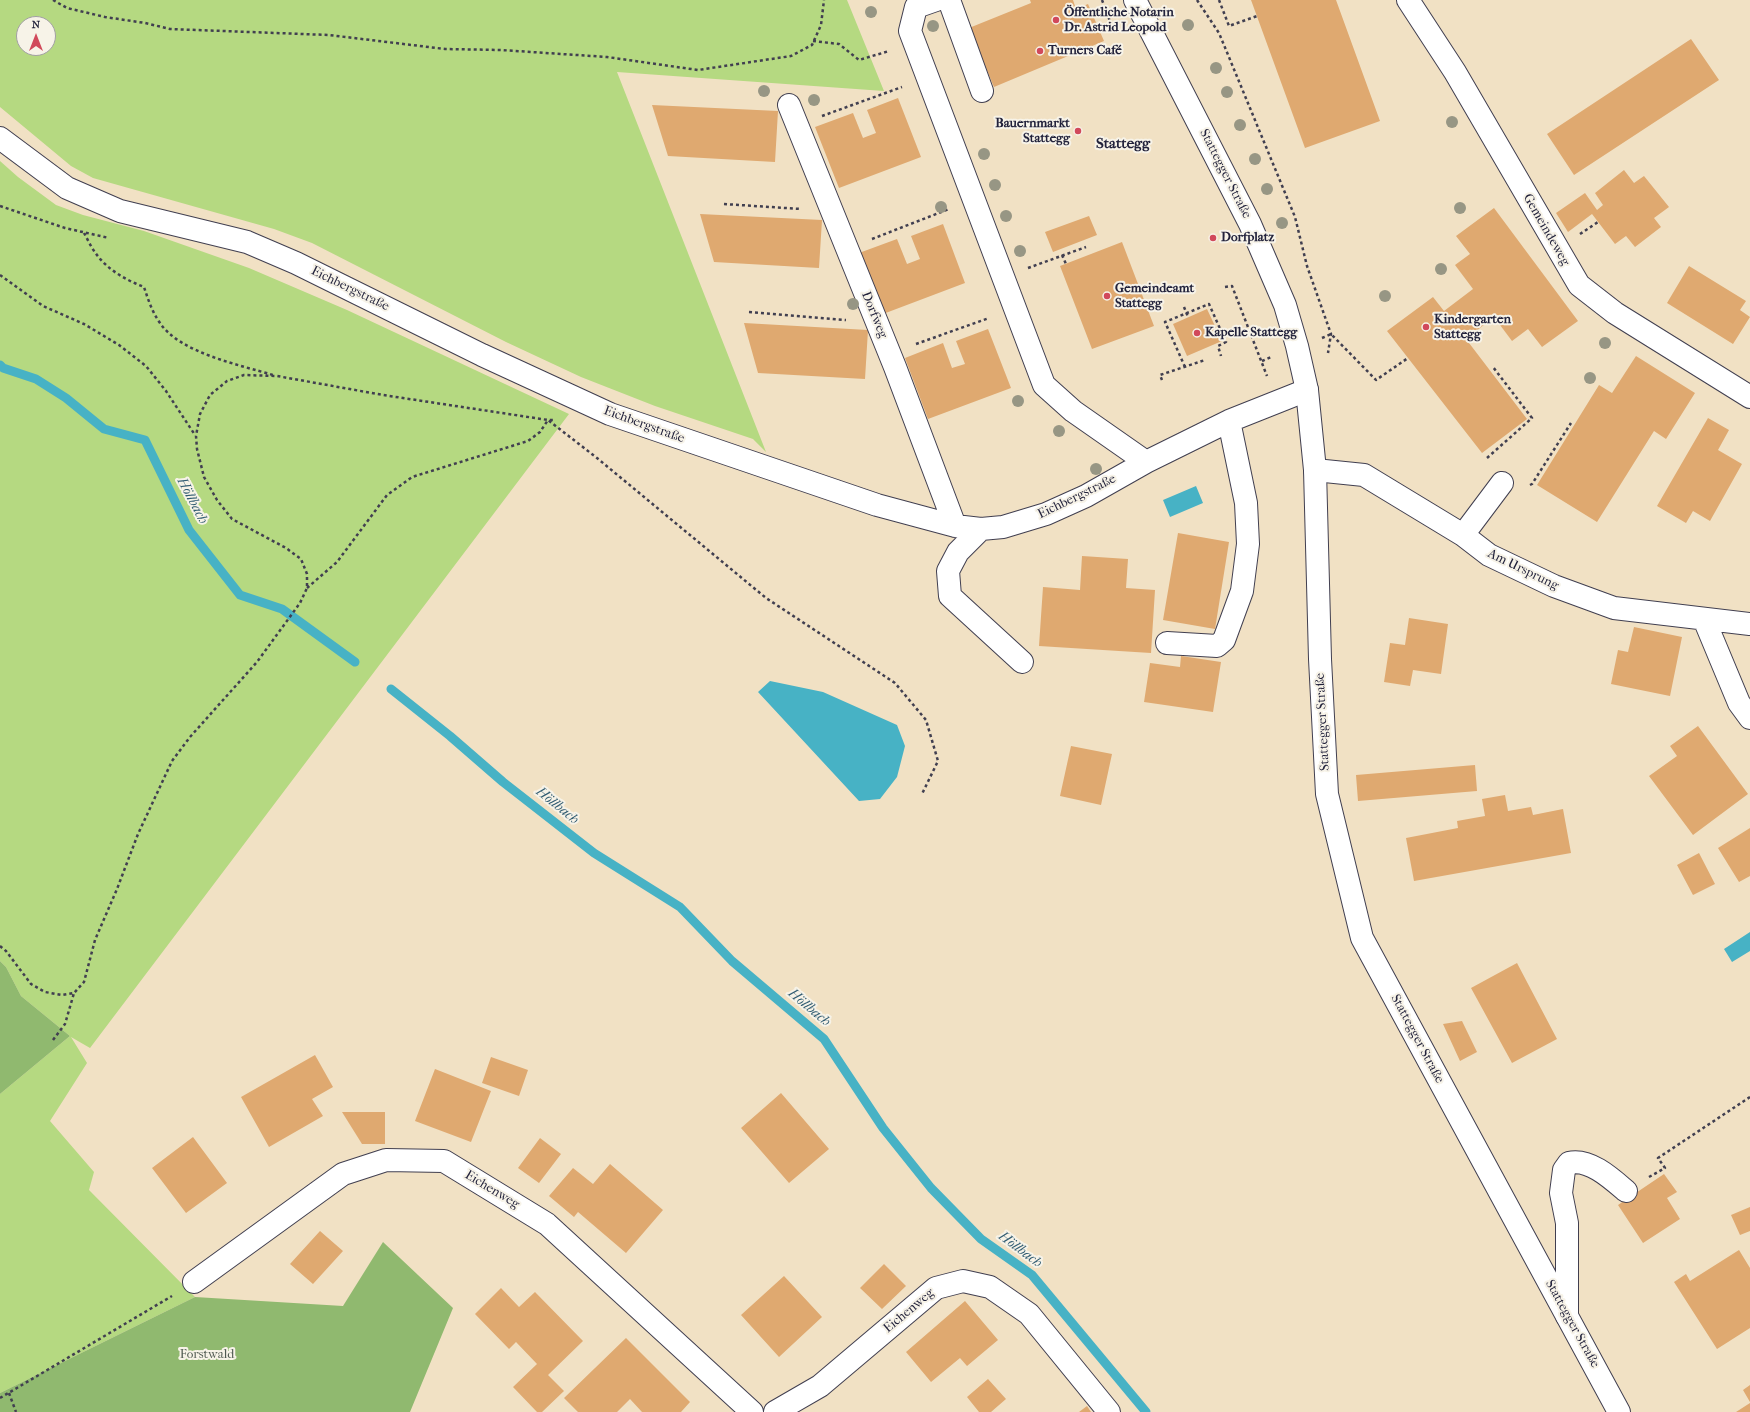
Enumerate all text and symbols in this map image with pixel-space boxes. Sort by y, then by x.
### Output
place label: Öffentliche Notarin Dr. Astrid Leopold [1064,5,1174,36]
marker: Öffentliche Notarin Dr. Astrid Leopold [1051,15,1061,25]
north arrow [16,16,56,56]
text: N [32,18,40,31]
place label: Turners Café [1048,43,1122,59]
marker: Turners Café [1035,46,1045,56]
place label: Bauernmarkt Stattegg [995,116,1070,147]
marker: Bauernmarkt Stattegg [1073,126,1083,136]
street label: Stattegger Straße [1196,127,1254,221]
district label: Stattegg [1096,135,1150,153]
street label: Gemeindeweg [1519,191,1573,269]
place label: Dorfplatz [1221,230,1274,246]
marker: Dorfplatz [1208,233,1218,243]
street label: Eichbergstraße [308,263,392,315]
place label: Gemeindeamt Stattegg [1115,281,1194,312]
street label: Dorfweg [858,289,890,341]
marker: Gemeindeamt Stattegg [1102,291,1112,301]
place label: Kindergarten Stattegg [1434,312,1511,343]
marker: Kindergarten Stattegg [1421,322,1431,332]
place label: Kapelle Stattegg [1205,325,1297,341]
marker: Kapelle Stattegg [1192,328,1202,338]
street label: Eichbergstraße [601,403,687,447]
street label: Eichbergstraße [1035,471,1119,523]
water label: Höllbach [173,475,211,527]
street label: Am Ursprung [1485,546,1561,594]
street label: Stattegger Straße [1313,673,1333,771]
water label: Höllbach [532,784,582,828]
water label: Höllbach [784,985,834,1031]
street label: Stattegger Straße [1387,992,1447,1086]
street label: Eichenweg [462,1168,522,1212]
water label: Höllbach [995,1228,1045,1272]
street label: Stattegger Straße [1541,1277,1603,1371]
street label: Eichenweg [881,1285,937,1337]
park label: Forstwald [180,1347,234,1363]

